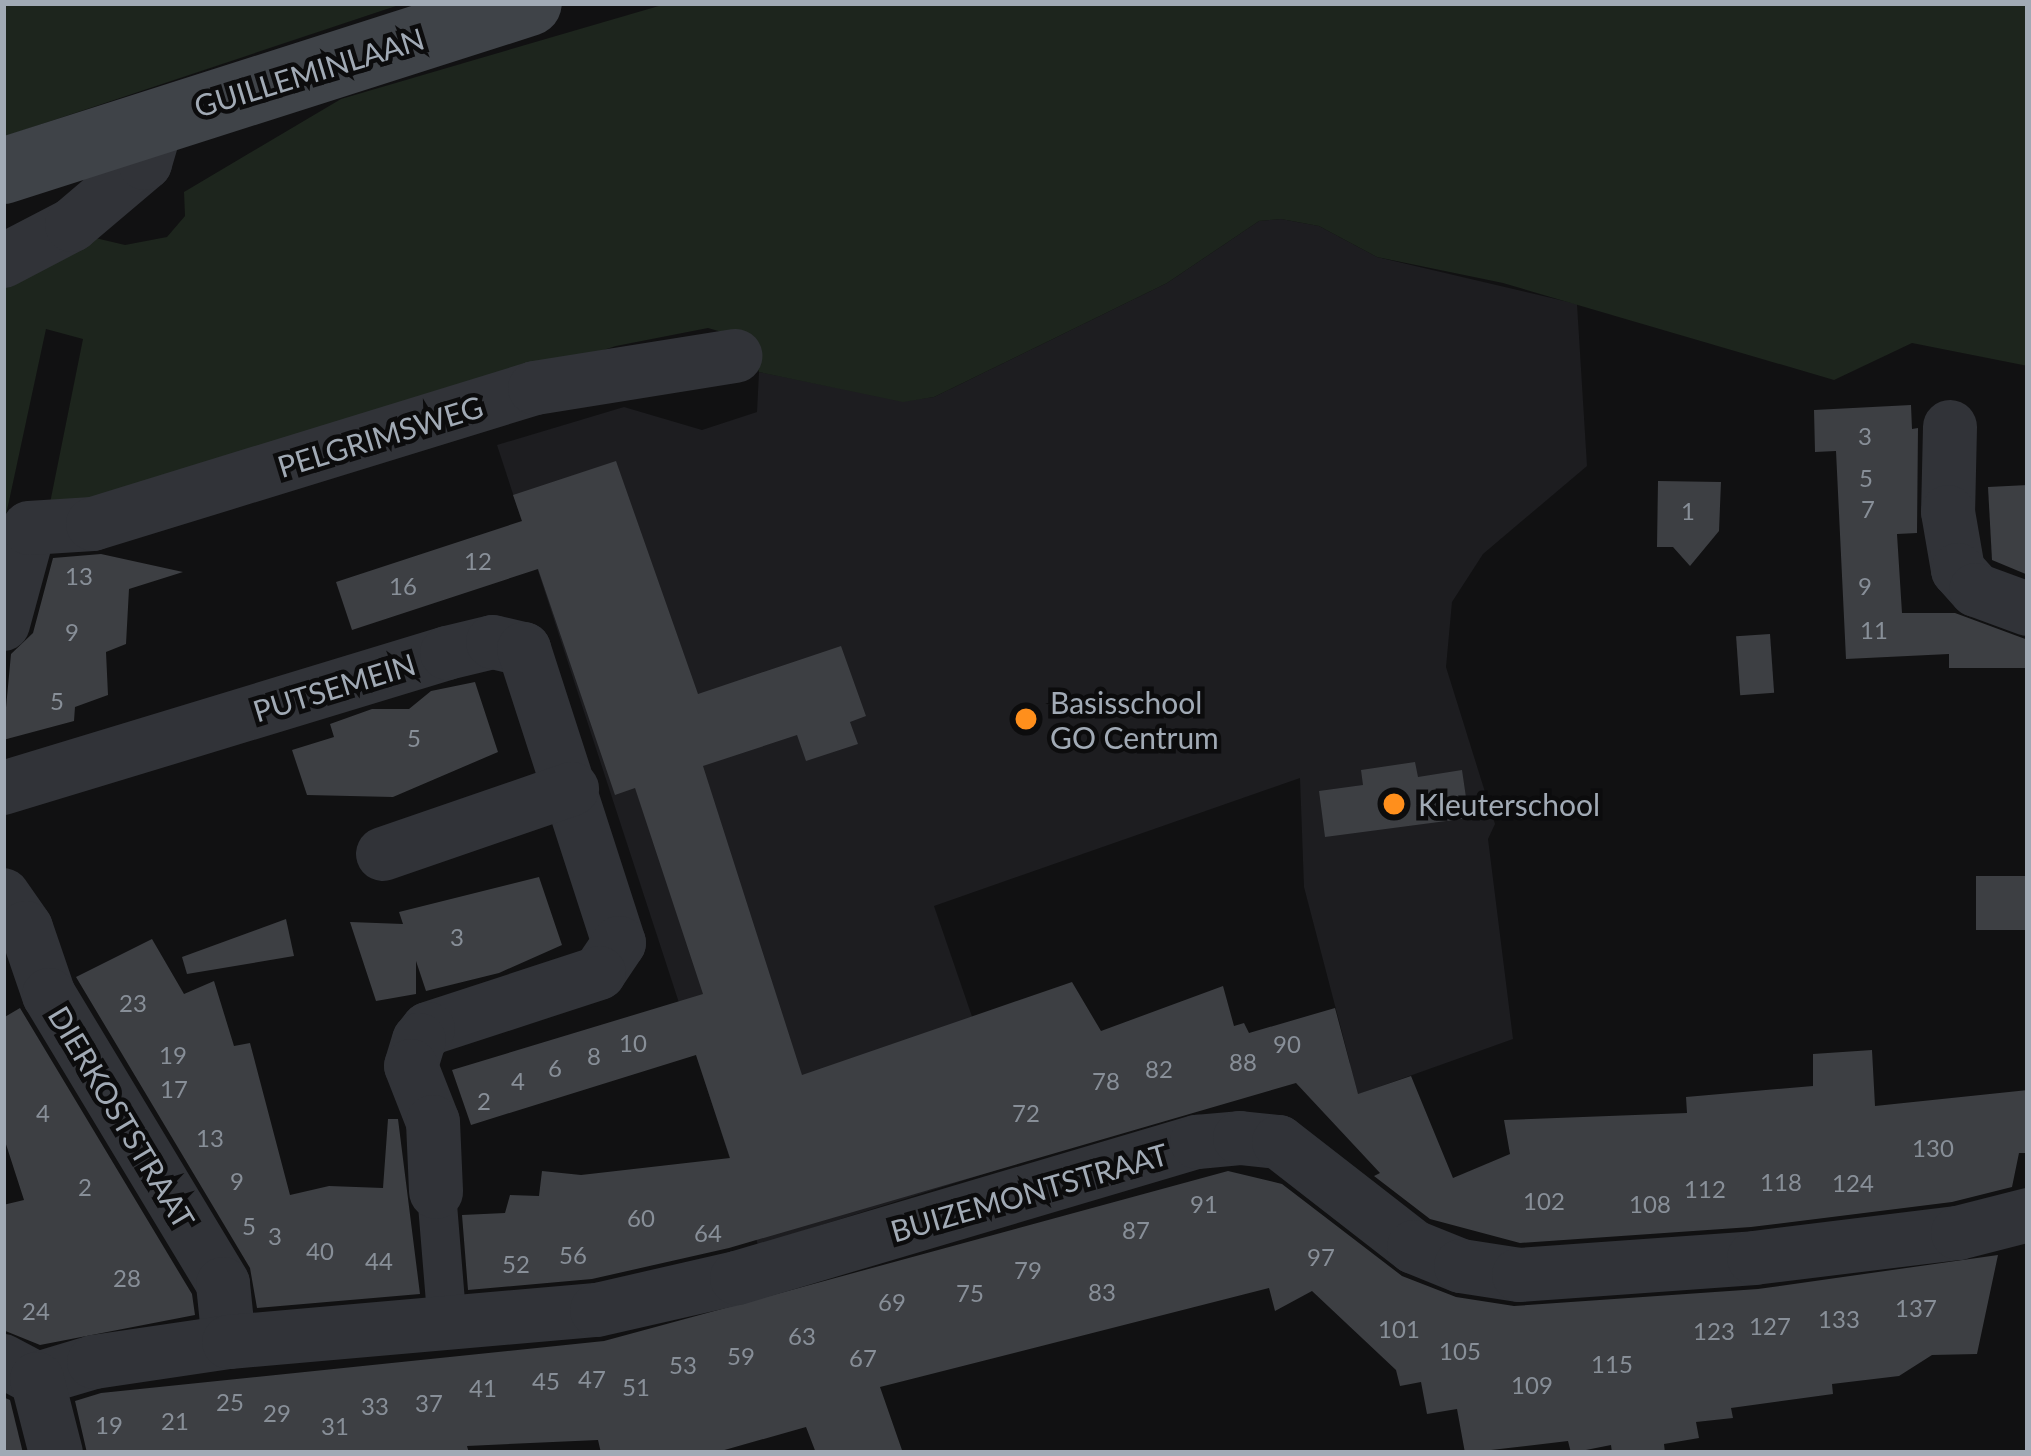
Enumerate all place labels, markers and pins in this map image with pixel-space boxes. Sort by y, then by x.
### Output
place label: Basisschool GO Centrum [1050,684,1219,754]
marker: Basisschool GO Centrum [1013,706,1039,732]
place label: Kleuterschool [1418,786,1600,822]
marker: Kleuterschool [1381,791,1407,817]

